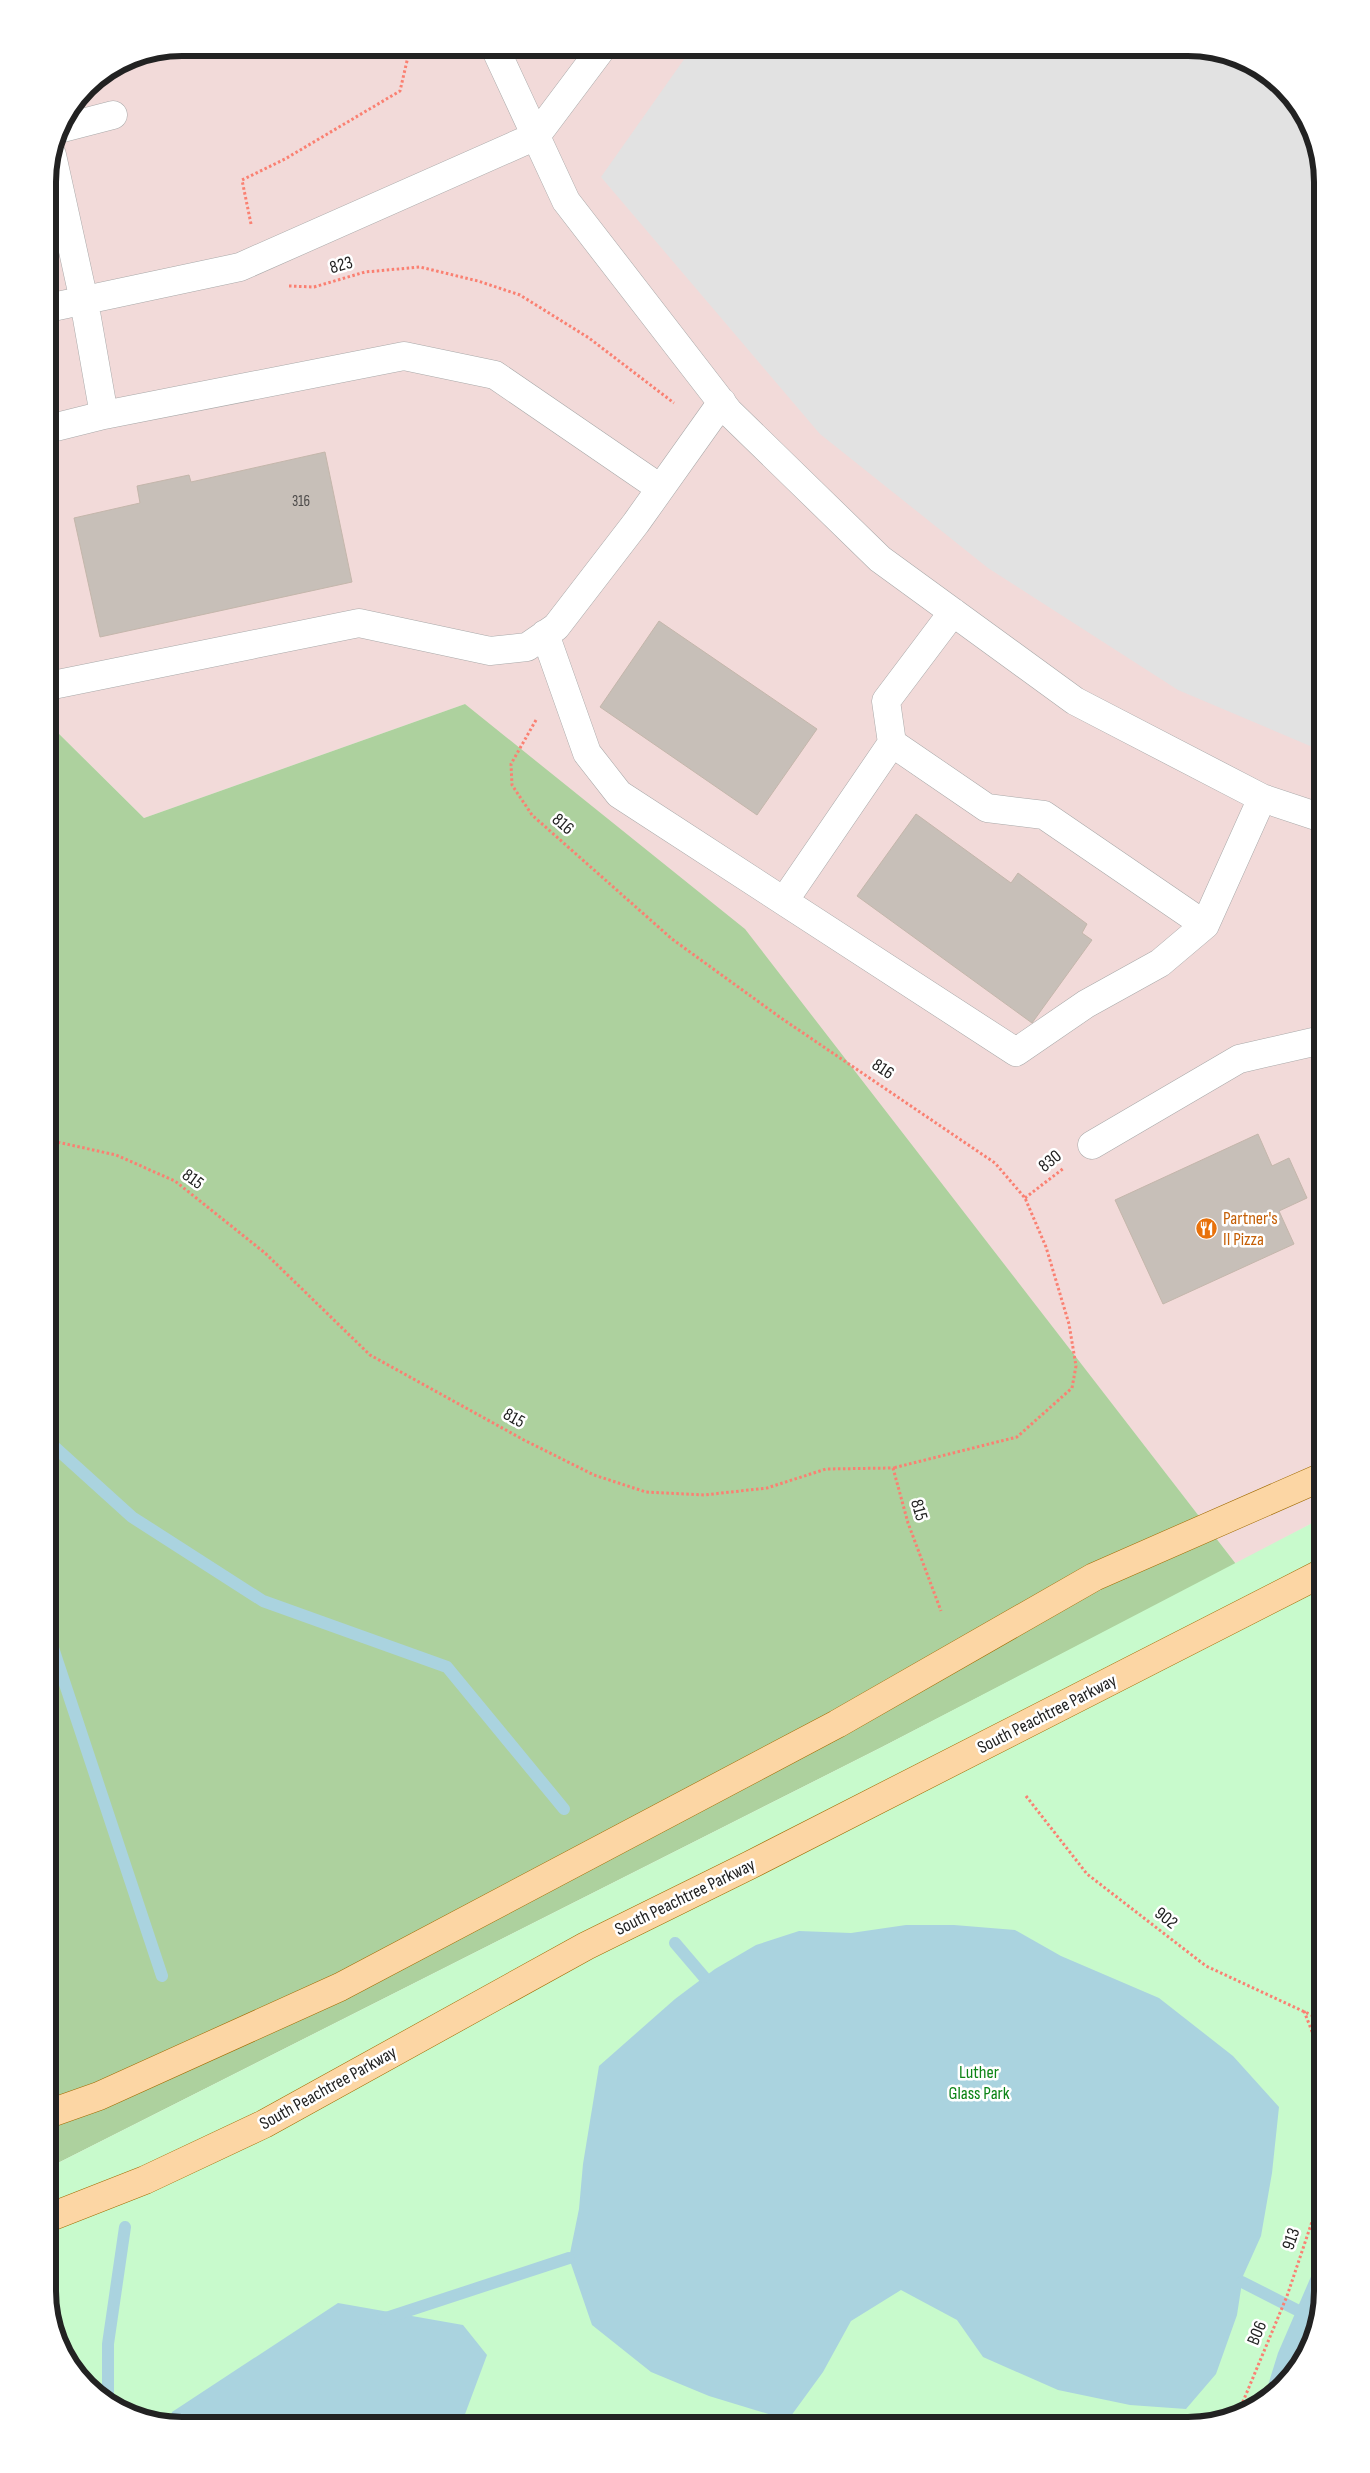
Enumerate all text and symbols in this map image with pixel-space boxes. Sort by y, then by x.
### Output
street label: 823 [327,252,355,278]
house number: 316 [292,492,310,511]
street label: 816 [548,809,578,839]
street label: 816 [868,1054,898,1084]
street label: 830 [1034,1145,1066,1177]
street label: 815 [178,1164,208,1194]
place label: Partner's II Pizza [1223,1208,1278,1250]
restaurant icon: Partner's II Pizza [1195,1216,1219,1240]
street label: 815 [500,1404,528,1432]
street label: 815 [906,1497,932,1523]
street label: South Peachtree Parkway [974,1670,1120,1758]
street label: South Peachtree Parkway [612,1854,759,1940]
street label: 902 [1150,1903,1182,1933]
street label: South Peachtree Parkway [256,2042,400,2134]
park label: Luther Glass Park [948,2062,1010,2104]
street label: 913 [1278,2225,1304,2253]
street label: B06 [1243,2318,1271,2348]

